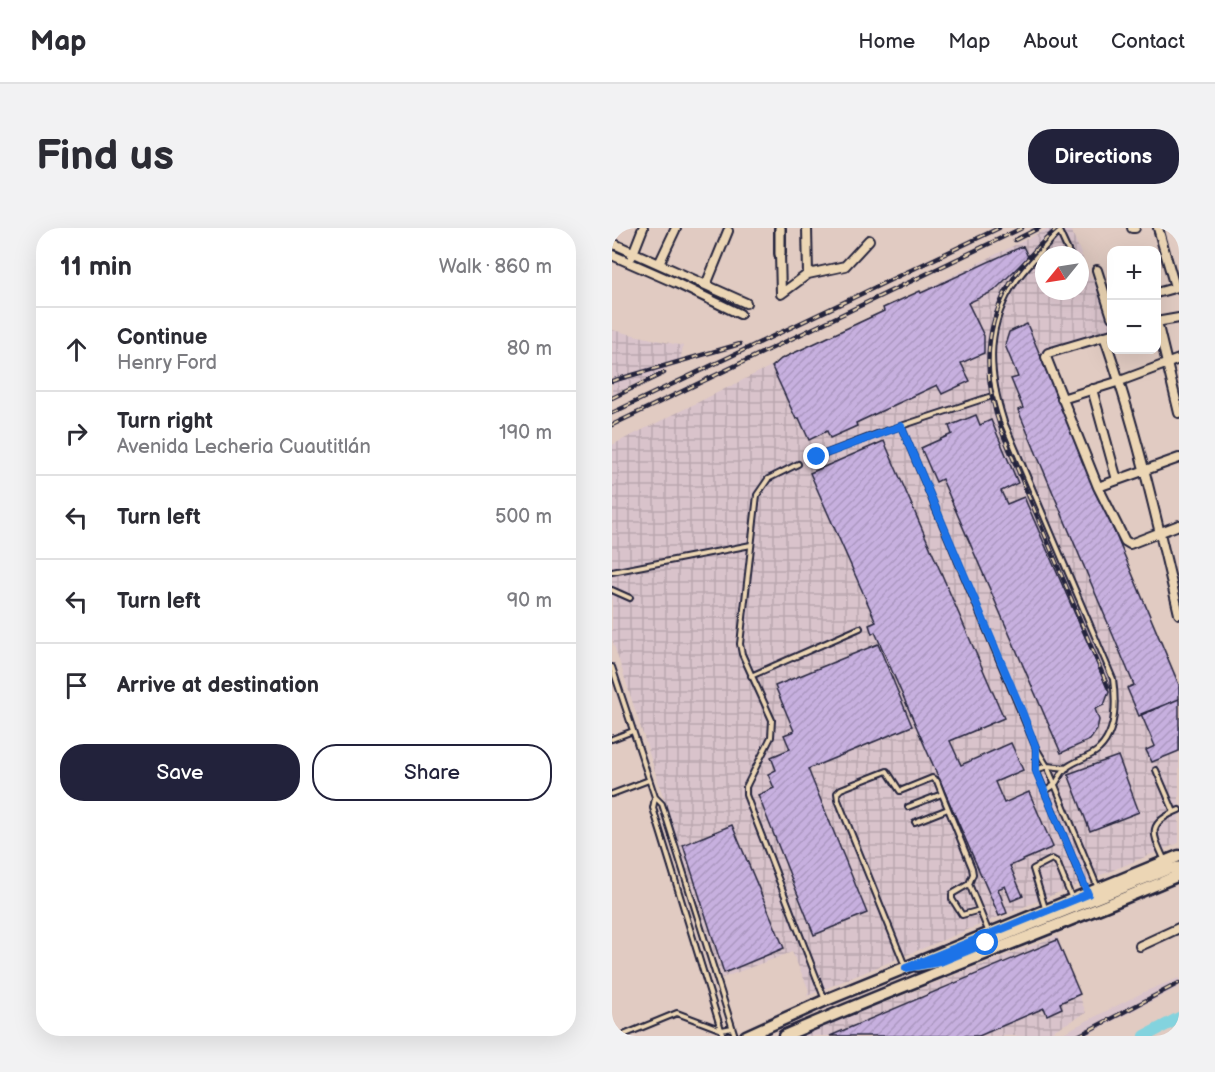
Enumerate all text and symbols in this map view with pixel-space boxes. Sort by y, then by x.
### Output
text: Map [30,25,86,58]
text: Home [858,29,915,54]
text: Map [948,29,990,54]
text: About [1023,29,1078,54]
text: Contact [1111,29,1185,54]
button: Directions [1028,129,1179,184]
text: Find us [36,131,174,182]
north arrow [1035,246,1089,300]
map controls [1107,246,1161,354]
button: + [1107,246,1161,300]
text: 11 min [60,252,132,283]
text: Walk · 860 m [439,255,552,279]
button: − [1107,300,1161,354]
text: Continue [117,324,207,351]
icon: ahead [60,333,93,366]
text: 80 m [507,337,552,361]
text: Henry Ford [117,351,217,375]
text: Turn right [117,408,213,435]
icon: right [60,417,93,450]
text: 190 m [499,421,552,445]
text: Avenida Lecheria Cuautitlán [117,435,371,459]
route end [803,443,829,469]
icon: left [60,501,93,534]
text: Turn left [117,504,201,531]
text: 500 m [495,505,552,529]
icon: left [60,585,93,618]
text: Turn left [117,588,201,615]
text: 90 m [507,589,552,613]
icon: arrive [60,669,93,702]
text: Arrive at destination [117,672,319,699]
button: Save [60,744,300,801]
button: Share [312,744,552,801]
route start [972,929,998,955]

